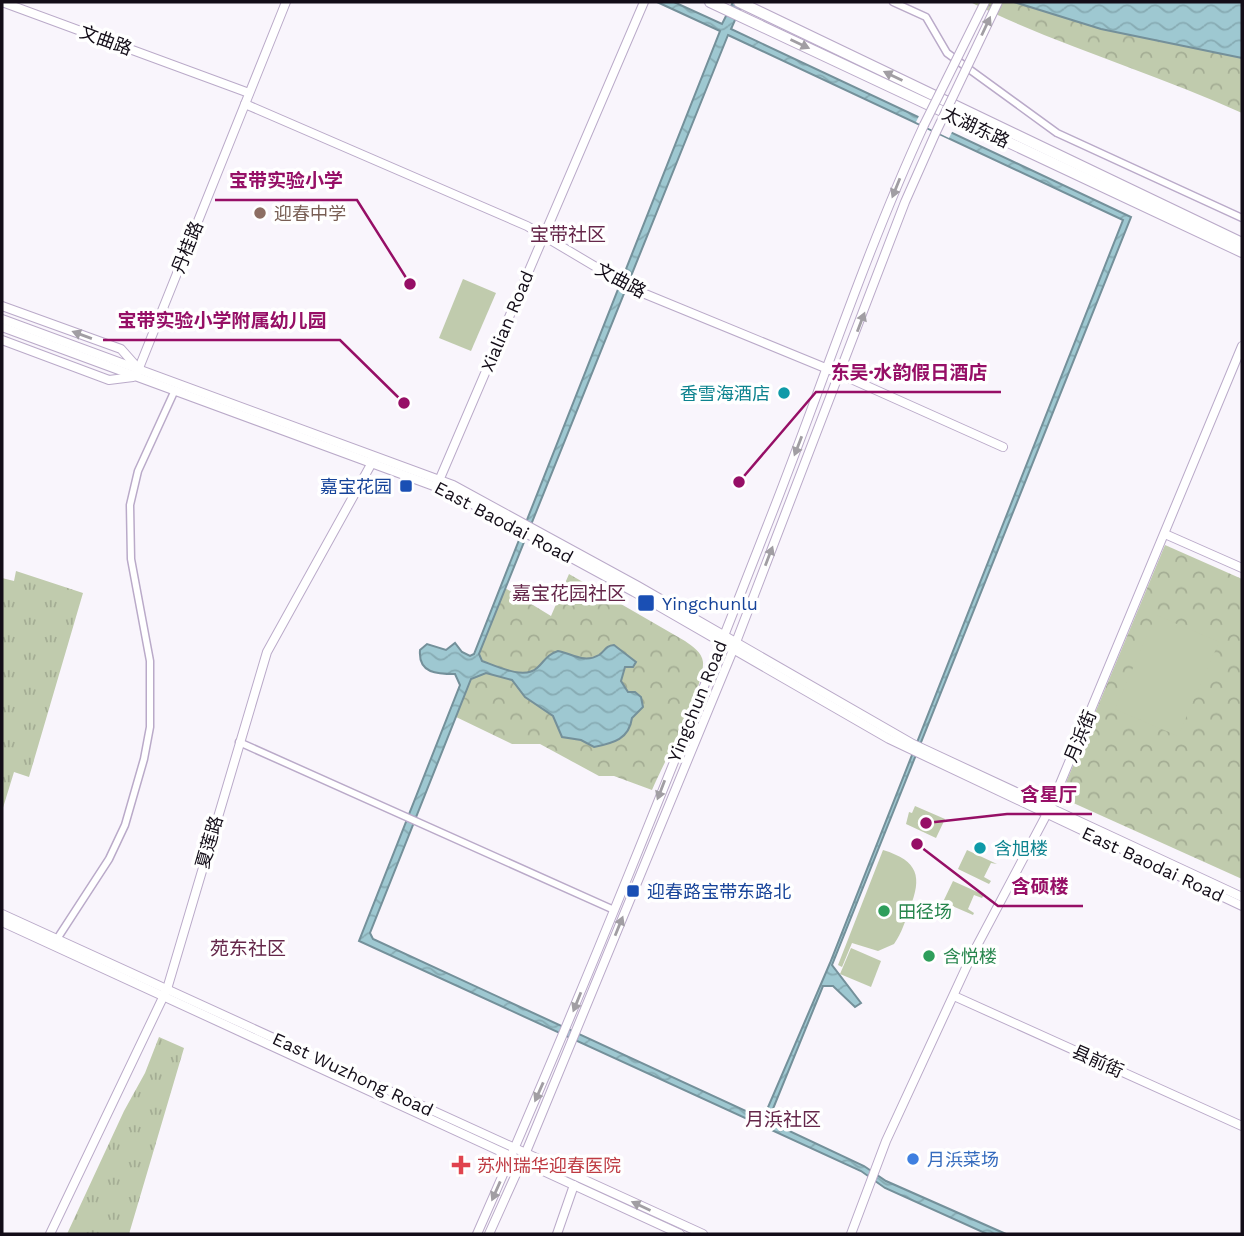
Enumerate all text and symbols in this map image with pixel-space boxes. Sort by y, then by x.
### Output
one-way arrow [981,16,992,36]
street label: 文曲路 [77,21,135,59]
one-way arrow [790,38,810,50]
one-way arrow [883,71,903,82]
street label: 太湖东路 [939,102,1013,152]
callout: 宝带实验小学 [215,160,357,200]
text: 宝带实验小学 [229,169,343,192]
one-way arrow [890,177,901,198]
place label: 迎春中学 [274,203,346,224]
marker: 迎春中学 [252,205,268,221]
street label: 丹桂路 [167,218,207,276]
district label: 宝带社区 [530,223,606,246]
street label: 文曲路 [592,258,650,302]
street label: Xialian Road [476,267,538,375]
callout: 宝带实验小学附属幼儿园 [103,300,340,340]
text: 宝带实验小学附属幼儿园 [117,309,327,332]
one-way arrow [856,311,867,332]
one-way arrow [71,329,92,340]
callout: 东吴·水韵假日酒店 [816,352,1001,392]
text: 东吴·水韵假日酒店 [830,361,988,384]
place label: 香雪海酒店 [680,383,770,404]
marker: 香雪海酒店 [776,385,792,401]
one-way arrow [792,436,803,457]
place label: 嘉宝花园 [320,476,392,497]
street label: East Baodai Road [431,477,577,567]
marker: 嘉宝花园 [398,478,414,494]
one-way arrow [764,546,775,567]
district label: 嘉宝花园社区 [512,582,626,605]
marker: Yingchunlu [636,593,656,613]
place label: Yingchunlu [662,593,758,614]
street label: Yingchun Road [663,637,731,765]
street label: 月浜街 [1060,707,1100,765]
callout: 含星厅 [1007,774,1092,814]
one-way arrow [655,780,666,801]
text: 含星厅 [1020,783,1078,806]
street label: 夏莲路 [191,813,227,871]
street label: East Baodai Road [1079,822,1227,906]
place label: 含旭楼 [994,838,1048,859]
marker: 含旭楼 [972,840,988,856]
callout: 含硕楼 [998,866,1083,906]
text: 含硕楼 [1011,875,1069,898]
place label: 迎春路宝带东路北 [647,881,791,902]
marker: 迎春路宝带东路北 [625,883,641,899]
place label: 田径场 [898,901,952,922]
marker: 田径场 [876,903,892,919]
one-way arrow [613,916,625,936]
district label: 苑东社区 [210,937,286,960]
place label: 含悦楼 [943,946,997,967]
marker: 含悦楼 [921,948,937,964]
one-way arrow [571,991,582,1012]
street label: East Wuzhong Road [269,1028,437,1120]
street label: 县前街 [1069,1040,1127,1082]
one-way arrow [533,1082,544,1103]
district label: 月浜社区 [745,1108,821,1131]
place label: 月浜菜场 [927,1149,999,1170]
marker: 月浜菜场 [905,1151,921,1167]
marker: 苏州瑞华迎春医院 [451,1155,471,1175]
place label: 苏州瑞华迎春医院 [477,1155,621,1176]
one-way arrow [490,1181,502,1201]
one-way arrow [631,1200,652,1211]

